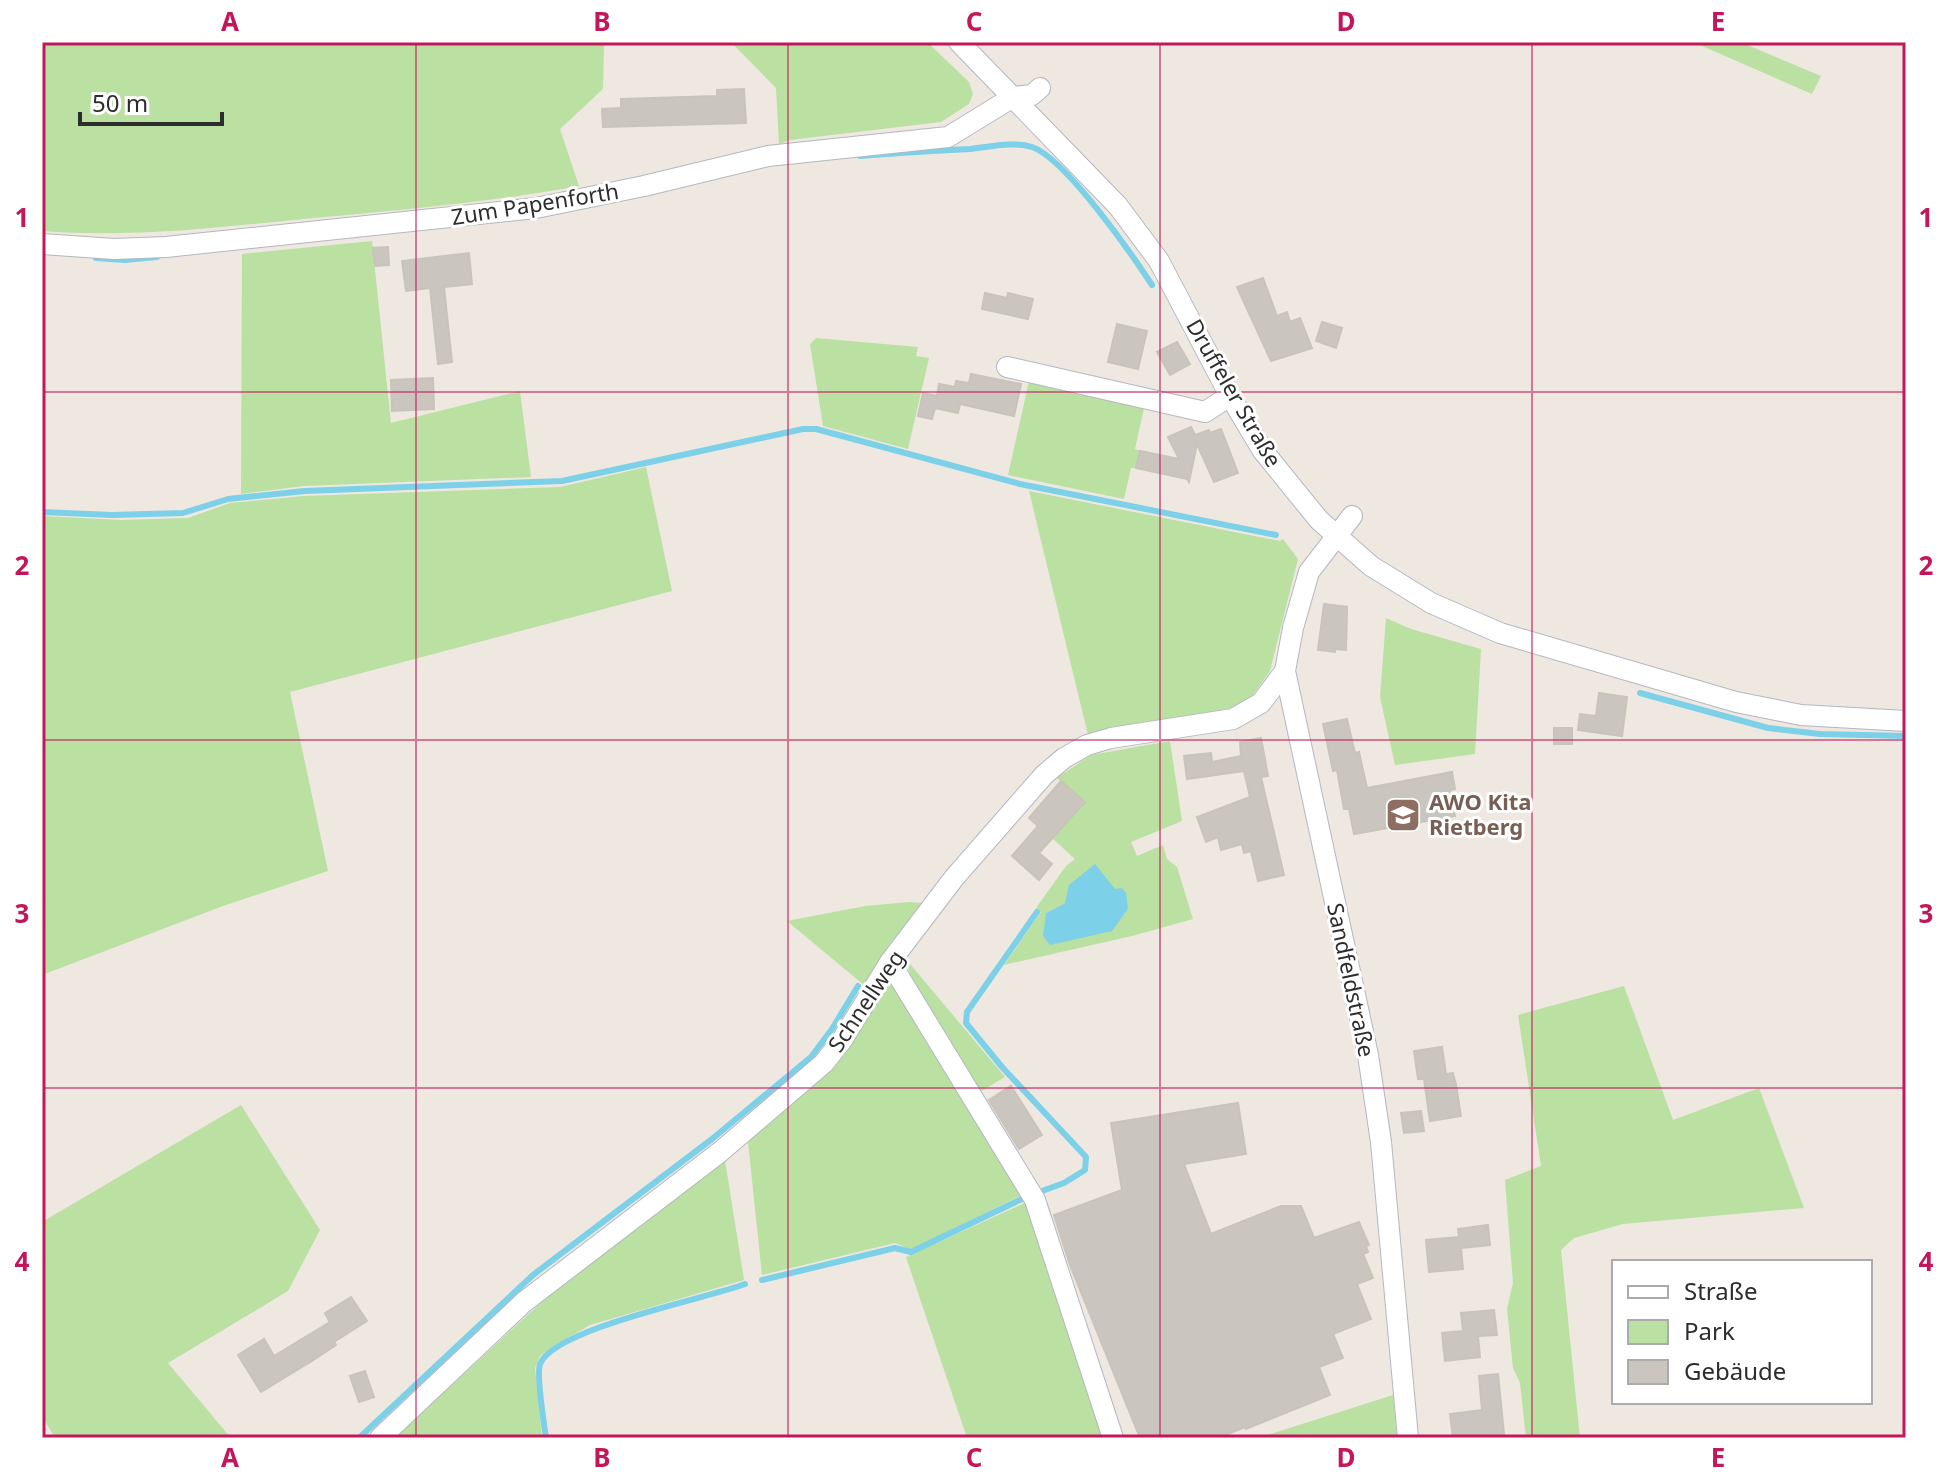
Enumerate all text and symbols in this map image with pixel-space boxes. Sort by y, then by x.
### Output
text: A [221,3,239,39]
text: B [593,3,611,39]
text: C [966,3,982,39]
text: D [1336,3,1356,39]
text: E [1711,3,1725,39]
scale bar [80,76,222,126]
text: 50 m [92,86,148,119]
street label: Zum Papenforth [449,175,621,231]
text: 1 [15,199,29,235]
text: 1 [1919,199,1933,235]
street label: Druffeler Straße [1180,313,1289,472]
text: 2 [15,547,30,583]
text: 2 [1919,547,1934,583]
place label: AWO Kita Rietberg [1429,786,1531,841]
school or university icon: AWO Kita Rietberg [1384,796,1422,834]
text: 3 [15,895,29,931]
text: 3 [1919,895,1933,931]
street label: Sandfeldstraße [1321,900,1383,1059]
street label: Schnellweg [820,944,910,1057]
text: 4 [15,1243,30,1279]
text: 4 [1919,1243,1934,1279]
legend [1612,1260,1872,1404]
text: Straße [1684,1274,1757,1307]
text: Park [1684,1314,1735,1347]
text: Gebäude [1684,1354,1786,1387]
text: A [221,1439,239,1475]
text: B [593,1439,611,1475]
text: C [966,1439,982,1475]
text: D [1336,1439,1356,1475]
text: E [1711,1439,1725,1475]

